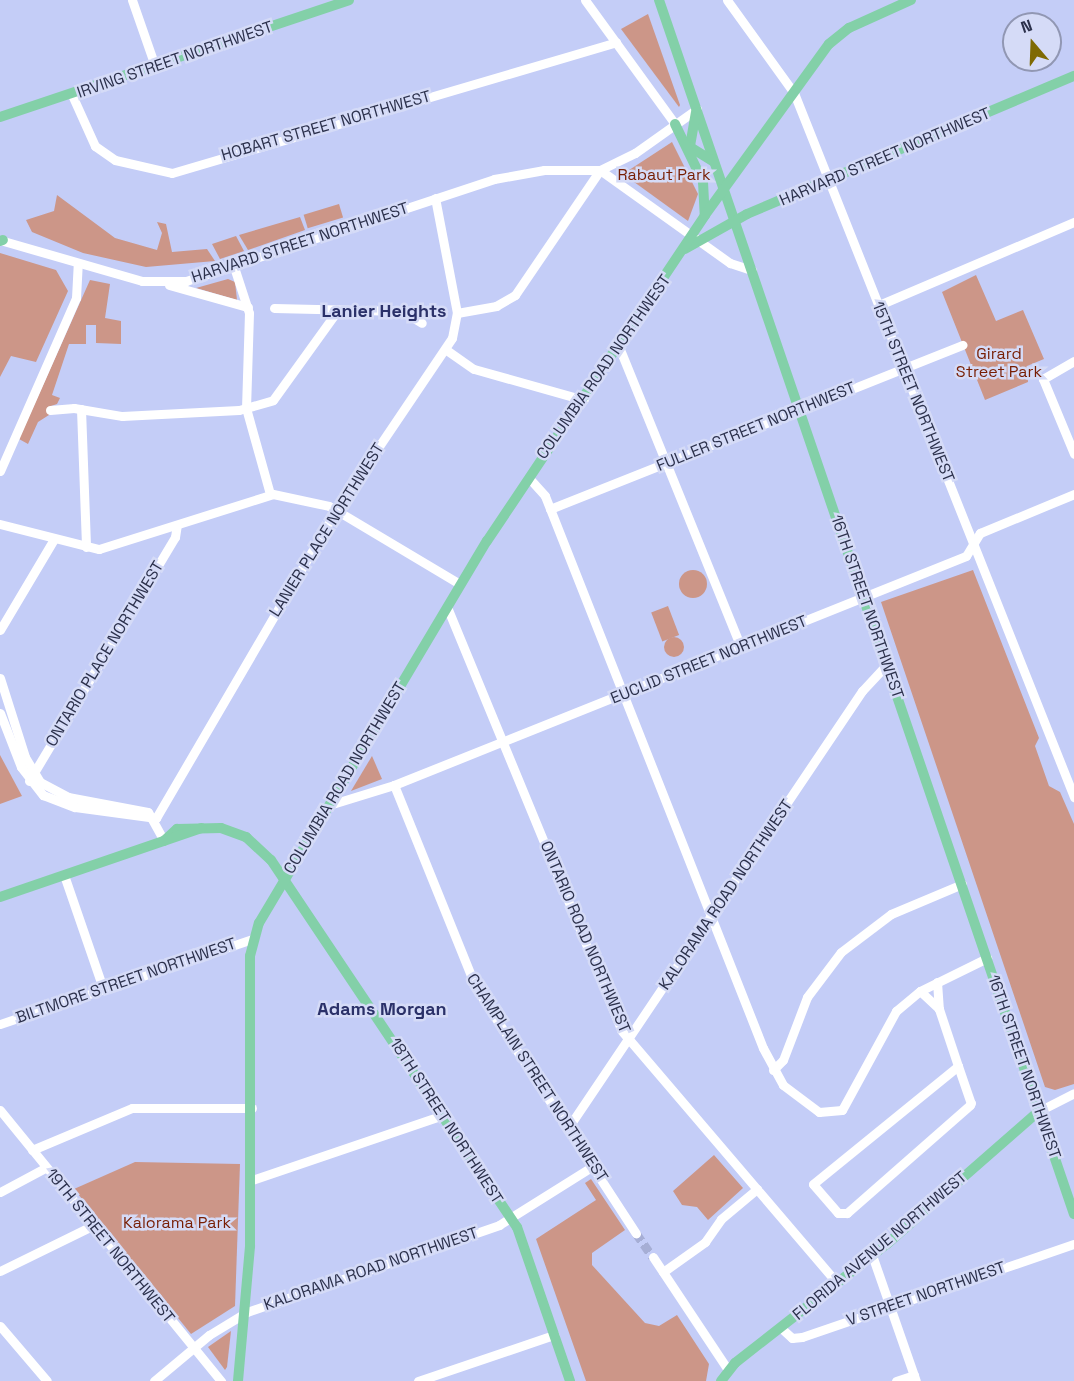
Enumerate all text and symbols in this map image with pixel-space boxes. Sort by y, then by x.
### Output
north arrow [1002,12,1062,72]
text: N [1018,15,1035,38]
street label: IRVING STREET NORTHWEST [74,17,276,103]
street label: HOBART STREET NORTHWEST [219,87,433,165]
street label: HARVARD STREET NORTHWEST [776,104,994,210]
park label: Rabaut Park [617,165,711,185]
street label: HARVARD STREET NORTHWEST [189,199,411,287]
street label: COLUMBIA ROAD NORTHWEST [533,271,675,463]
street label: 15TH STREET NORTHWEST [868,299,958,485]
district label: Lanier Heights [321,300,447,322]
park label: Girard Street Park [956,344,1042,382]
street label: FULLER STREET NORTHWEST [654,378,858,476]
street label: LANIER PLACE NORTHWEST [266,440,388,620]
street label: 16TH STREET NORTHWEST [826,512,908,702]
street label: ONTARIO PLACE NORTHWEST [42,558,168,750]
street label: EUCLID STREET NORTHWEST [608,612,810,708]
street label: COLUMBIA ROAD NORTHWEST [280,678,410,878]
street label: KALORAMA ROAD NORTHWEST [655,796,797,994]
street label: ONTARIO ROAD NORTHWEST [536,838,634,1036]
street label: BILTMORE STREET NORTHWEST [13,934,239,1028]
street label: CHAMPLAIN STREET NORTHWEST [462,970,612,1186]
street label: 16TH STREET NORTHWEST [983,972,1065,1162]
district label: Adams Morgan [317,998,447,1020]
street label: 18TH STREET NORTHWEST [385,1034,507,1208]
street label: 19TH STREET NORTHWEST [42,1165,178,1327]
street label: FLORIDA AVENUE NORTHWEST [789,1167,971,1325]
park label: Kalorama Park [123,1213,231,1233]
street label: KALORAMA ROAD NORTHWEST [261,1223,481,1315]
street label: V STREET NORTHWEST [844,1258,1008,1330]

